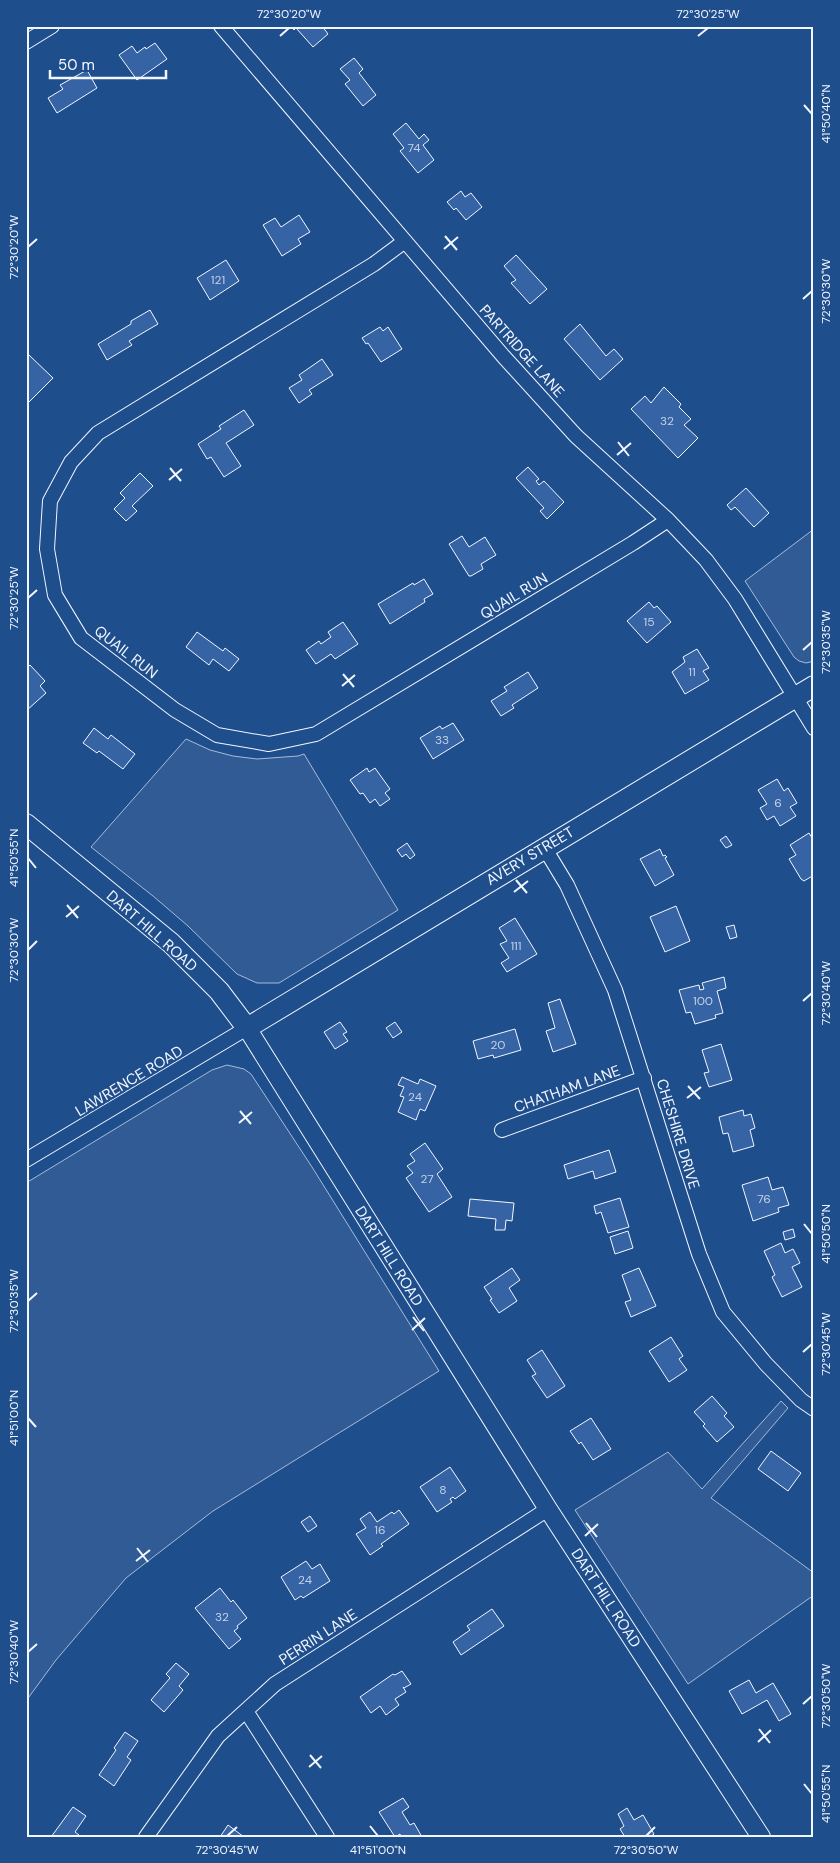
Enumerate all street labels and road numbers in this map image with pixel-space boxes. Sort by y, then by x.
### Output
street label: PARTRIDGE LANE [475,300,569,402]
street label: QUAIL RUN [477,568,551,624]
street label: QUAIL RUN [90,621,162,683]
street label: AVERY STREET [482,822,578,890]
street label: DART HILL ROAD [102,886,202,976]
street label: LAWRENCE ROAD [71,1041,187,1121]
street label: CHATHAM LANE [511,1061,623,1117]
street label: CHESHIRE DRIVE [652,1076,704,1192]
street label: DART HILL ROAD [350,1202,428,1310]
street label: DART HILL ROAD [566,1545,646,1651]
street label: PERRIN LANE [275,1604,361,1670]

